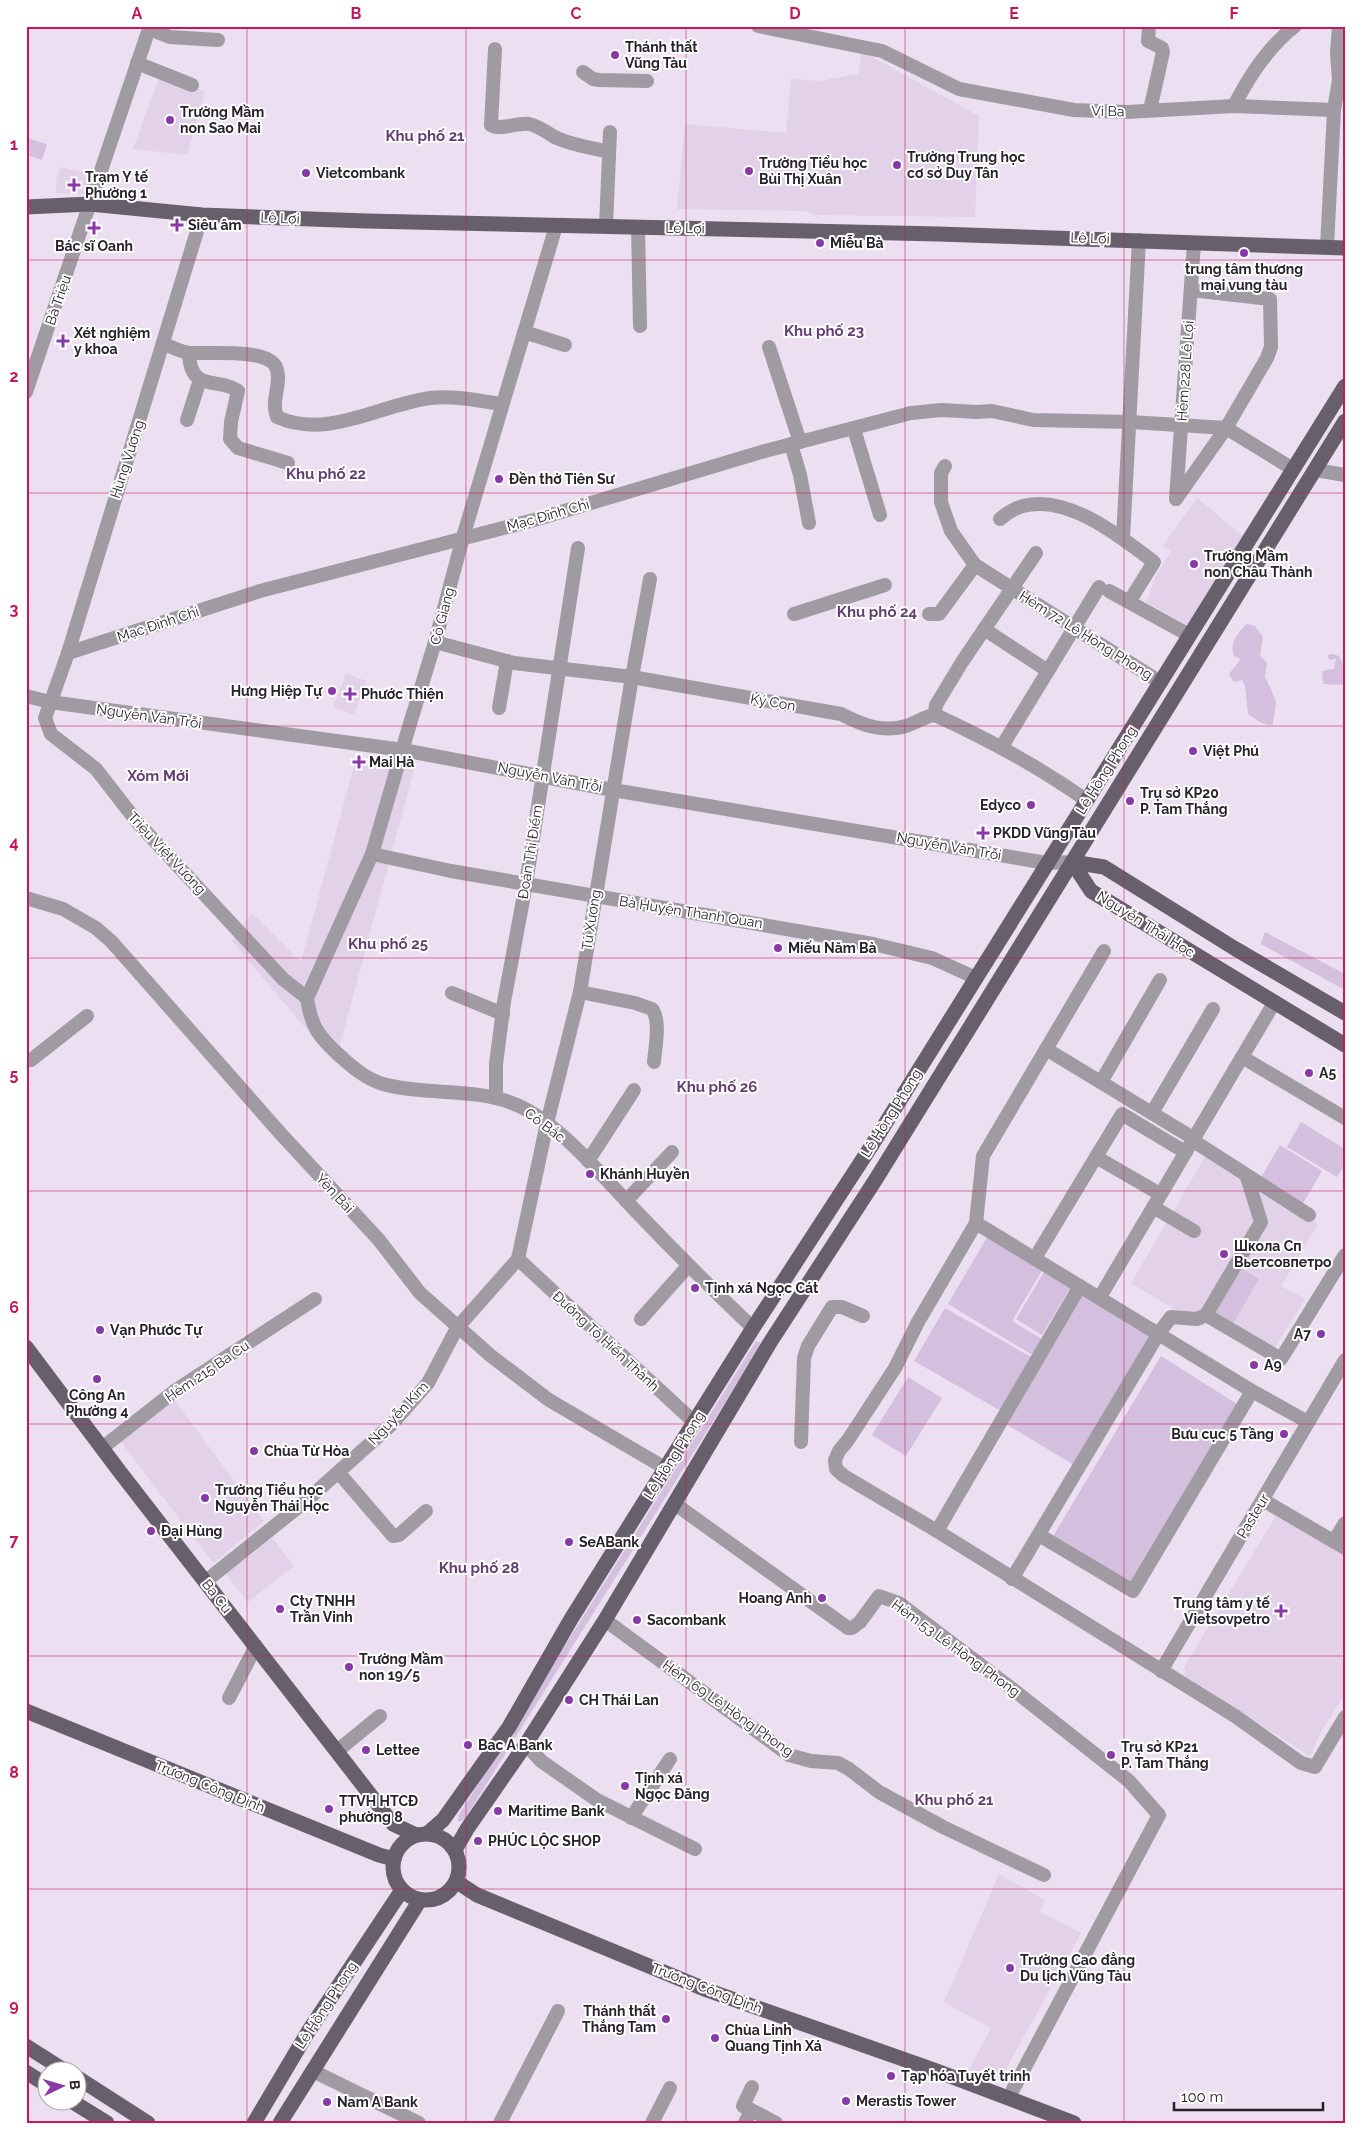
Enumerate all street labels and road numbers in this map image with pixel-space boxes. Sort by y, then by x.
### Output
street label: Vi Ba [1091,103,1125,119]
street label: Lê Lợi [260,209,300,227]
street label: Lê Lợi [665,220,705,236]
street label: Lê Lợi [1070,229,1110,247]
street label: Bà Triệu [42,273,74,327]
street label: Hẻm 228 Lê Lợi [1174,320,1196,422]
street label: Hùng Vương [107,418,147,500]
street label: Mạc Đĩnh Chi [505,496,591,534]
street label: Cô Giang [427,585,457,647]
street label: Hẻm 72 Lê Hồng Phong [1016,587,1156,683]
street label: Mạc Đĩnh Chi [115,603,201,645]
street label: Ký Con [749,690,797,714]
street label: Nguyễn Văn Trỗi [95,701,203,731]
street label: Lê Hồng Phong [1072,723,1140,817]
street label: Nguyễn Văn Trỗi [496,759,604,795]
street label: Đoàn Thị Điểm [515,804,545,900]
street label: Triệu Việt Vương [125,809,209,897]
street label: Nguyễn Văn Trỗi [895,829,1003,863]
street label: Tú Xương [578,888,604,952]
street label: Nguyễn Thái Học [1094,888,1198,961]
street label: Bà Huyện Thanh Quan [618,893,764,931]
street label: Lê Hồng Phong [857,1066,925,1160]
street label: Cô Bắc [522,1105,568,1145]
street label: Yên Bái [313,1170,357,1216]
street label: Đường Tô Hiến Thành [550,1288,662,1394]
street label: Hẻm 215 Ba Cu [162,1337,252,1405]
street label: Nguyễn Kim [365,1378,431,1448]
street label: Lê Hồng Phong [640,1408,708,1502]
street label: Pasteur [1234,1491,1273,1541]
street label: Ba Cu [199,1576,235,1616]
street label: Hẻm 53 Lê Hồng Phong [889,1596,1023,1700]
street label: Hẻm 69 Lê Hồng Phong [659,1657,797,1759]
street label: Trương Công Định [153,1757,267,1815]
street label: Lê Hồng Phong [292,1958,360,2052]
street label: Trương Công Định [650,1960,764,2016]

